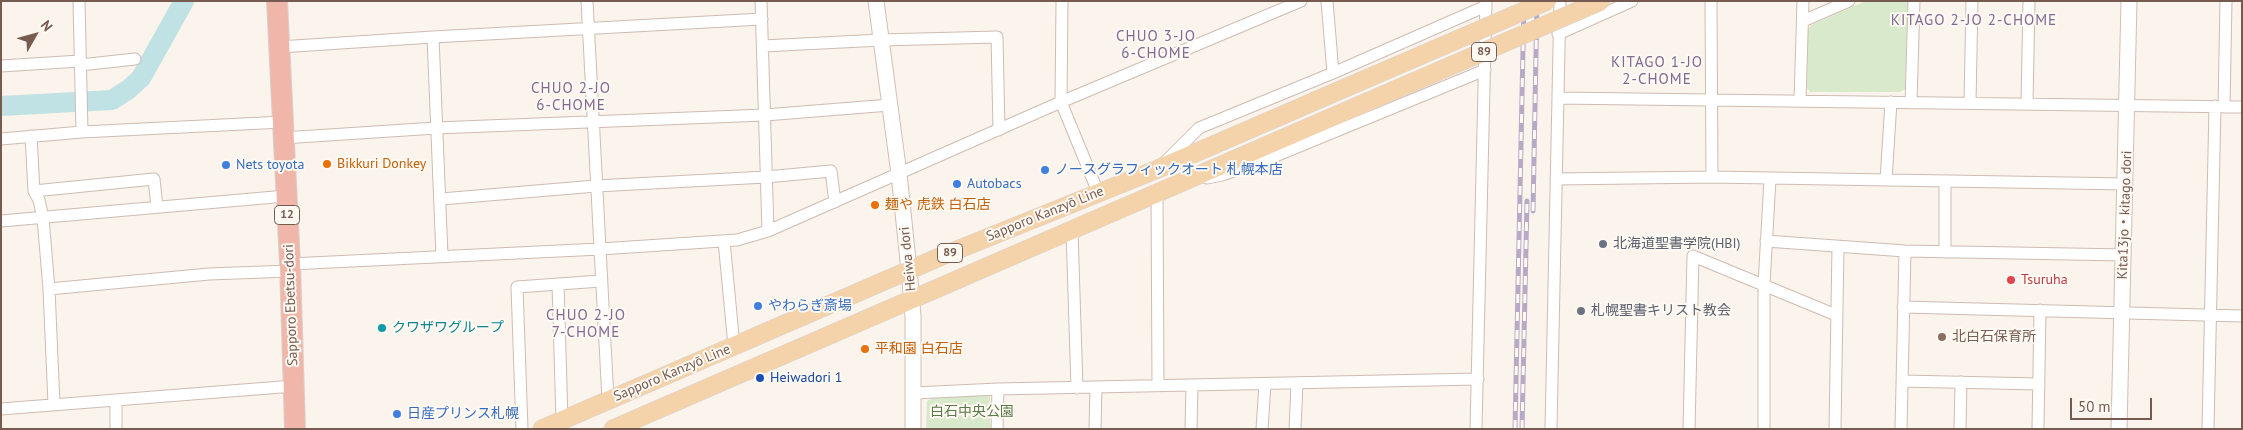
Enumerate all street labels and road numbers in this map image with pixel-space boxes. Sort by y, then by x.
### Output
road number: 89 [1472,42,1496,62]
street label: Kita13jo・kitago dori [2114,150,2136,280]
street label: Sapporo Kanzyō Line [984,183,1106,245]
road number: 12 [274,206,300,224]
street label: Heiwa dori [896,226,920,292]
street label: Sapporo Ebetsu-dori [280,244,302,366]
road number: 89 [938,244,962,262]
street label: Sapporo Kanzyō Line [611,341,733,405]

